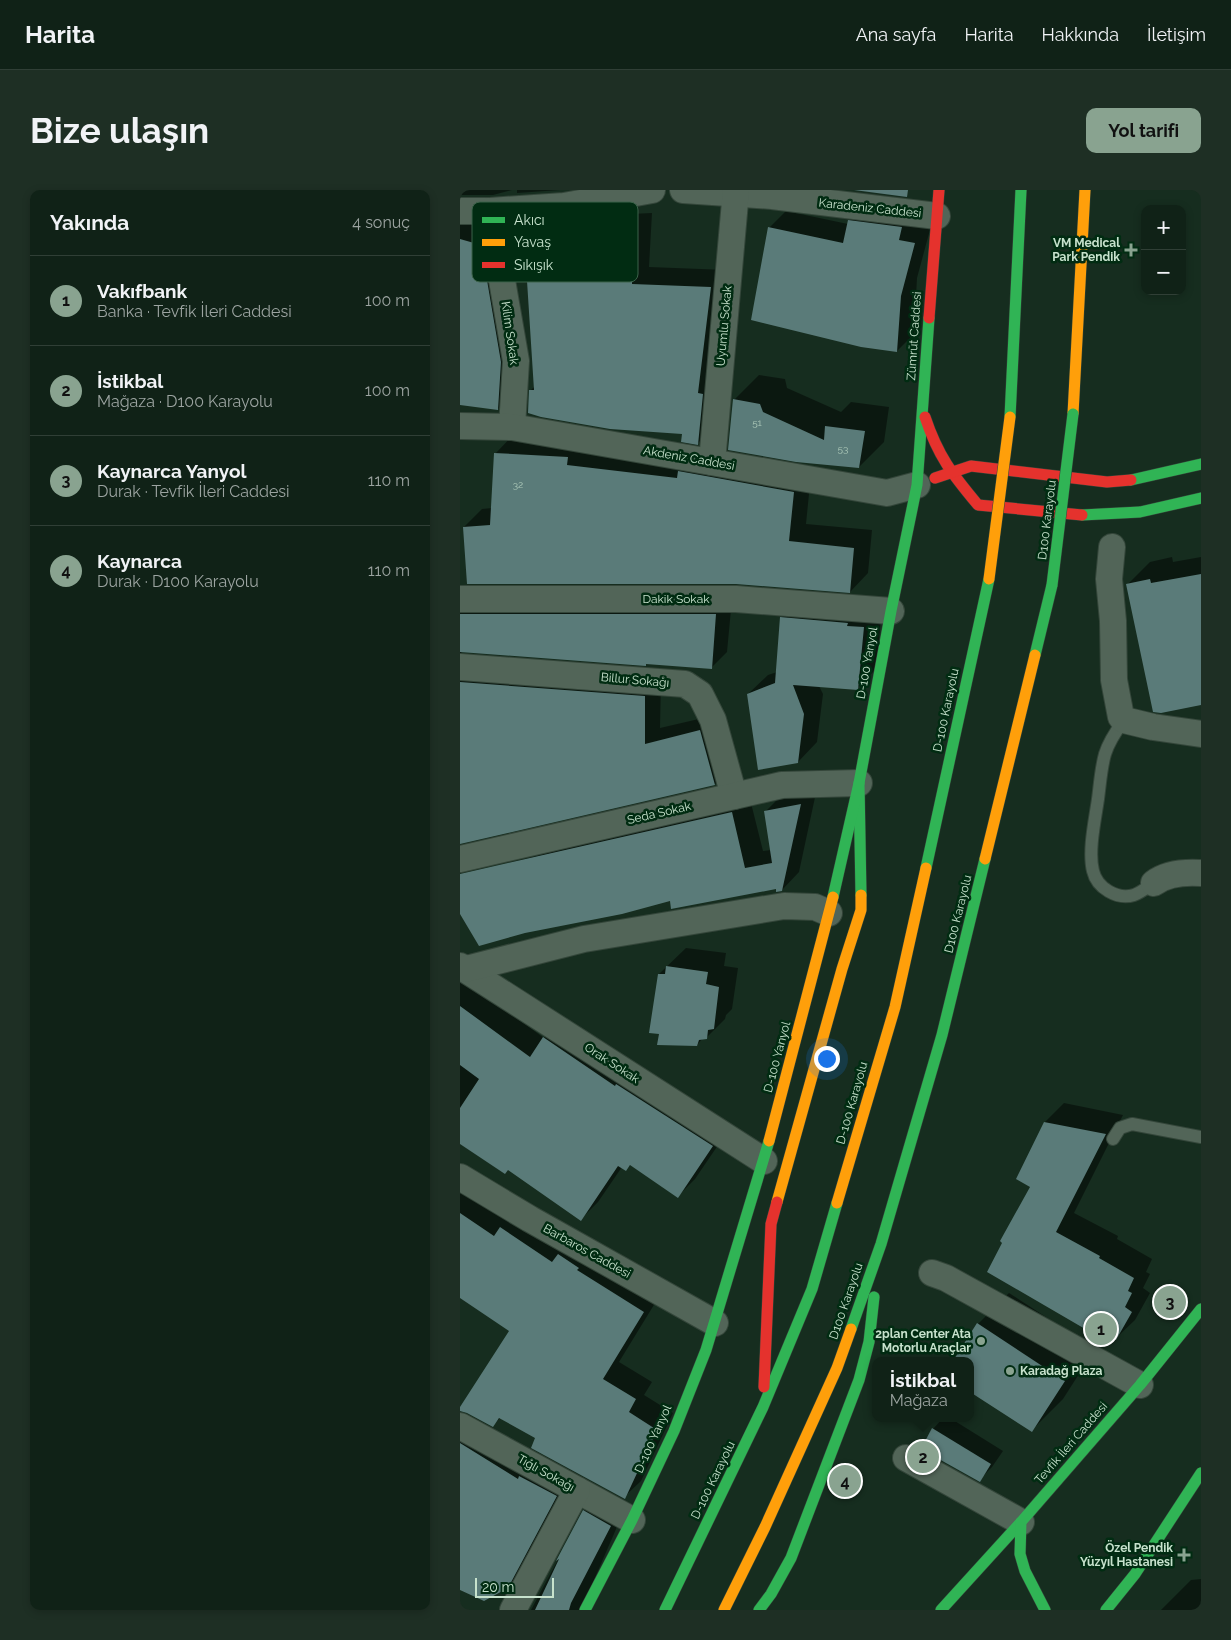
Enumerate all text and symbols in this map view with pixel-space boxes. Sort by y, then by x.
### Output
text: Harita [25,20,95,49]
text: Ana sayfa [856,24,936,45]
text: Harita [964,24,1014,45]
text: Hakkında [1042,24,1119,45]
text: İletişim [1147,24,1206,45]
button: Yol tarifi [1086,108,1201,153]
text: Bize ulaşın [30,110,209,151]
street label: Karadeniz Caddesi [818,196,922,220]
legend [472,202,638,282]
map controls [1141,205,1186,295]
button: + [1141,205,1186,250]
text: Yakında [50,210,129,235]
text: Akıcı [514,212,545,228]
text: 4 sonuç [352,213,410,232]
text: Yavaş [514,234,551,250]
place label: VM Medical Park Pendik [1052,236,1120,264]
marker: VM Medical Park Pendik [1124,243,1138,257]
button: − [1141,250,1186,295]
text: Sıkışık [514,257,554,273]
text: Vakıfbank [97,280,187,302]
street label: Uyumlu Sokak [714,284,735,367]
text: 1 [62,291,70,310]
text: 100 m [365,291,410,310]
street label: Zümrüt Caddesi [904,291,924,381]
street label: Kilim Sokak [499,300,521,366]
text: Banka · Tevfik İleri Caddesi [97,302,292,321]
text: İstikbal [97,370,163,392]
text: 2 [61,381,71,400]
text: 100 m [365,381,410,400]
text: Mağaza · D100 Karayolu [97,392,273,411]
house number: 51 [752,417,763,428]
street label: Akdeniz Caddesi [642,443,736,473]
house number: 53 [838,443,848,454]
text: Kaynarca Yanyol [97,460,246,482]
text: 3 [62,471,70,490]
text: 110 m [368,471,410,490]
house number: 32 [513,479,523,490]
street label: D100 Karayolu [1035,479,1059,561]
text: Durak · Tevfik İleri Caddesi [97,482,290,501]
text: Kaynarca [97,550,182,572]
text: 4 [61,561,71,580]
text: 110 m [368,561,410,580]
text: Durak · D100 Karayolu [97,572,259,591]
street label: Dakik Sokak [642,592,710,606]
street label: D-100 Yanyol [854,625,880,700]
street label: D-100 Karayolu [930,667,962,753]
street label: Billur Sokağı [600,670,670,690]
street label: Seda Sokak [626,799,693,827]
street label: D100 Karayolu [942,873,974,955]
street label: D-100 Yanyol [761,1019,793,1094]
street label: Orak Sokak [582,1040,643,1086]
your location [814,1046,840,1072]
street label: D-100 Karayolu [834,1060,870,1146]
street label: Barbaros Caddesi [541,1221,633,1281]
street label: D100 Karayolu [826,1261,866,1341]
pin: 3 [1154,1283,1186,1321]
pin: 1 [1085,1310,1117,1348]
place label: 2plan Center Ata Motorlu Araçlar [875,1327,971,1355]
marker: 2plan Center Ata Motorlu Araçlar [975,1335,987,1347]
popup [872,1357,974,1422]
place label: Karadağ Plaza [1020,1364,1103,1378]
marker: Karadağ Plaza [1004,1365,1016,1377]
text: İstikbal [890,1369,956,1391]
text: Mağaza [890,1391,948,1410]
street label: Tevfik İleri Caddesi [1032,1399,1110,1487]
street label: D-100 Yanyol [632,1402,675,1475]
pin: 2 [907,1438,939,1476]
street label: D-100 Karayolu [688,1439,738,1521]
street label: Tığlı Sokağı [515,1452,577,1494]
pin: 4 [829,1462,861,1500]
place label: Özel Pendik Yüzyıl Hastanesi [1080,1540,1173,1569]
marker: Özel Pendik Yüzyıl Hastanesi [1177,1548,1191,1562]
scale bar [475,1575,554,1598]
text: 20 m [482,1579,514,1595]

